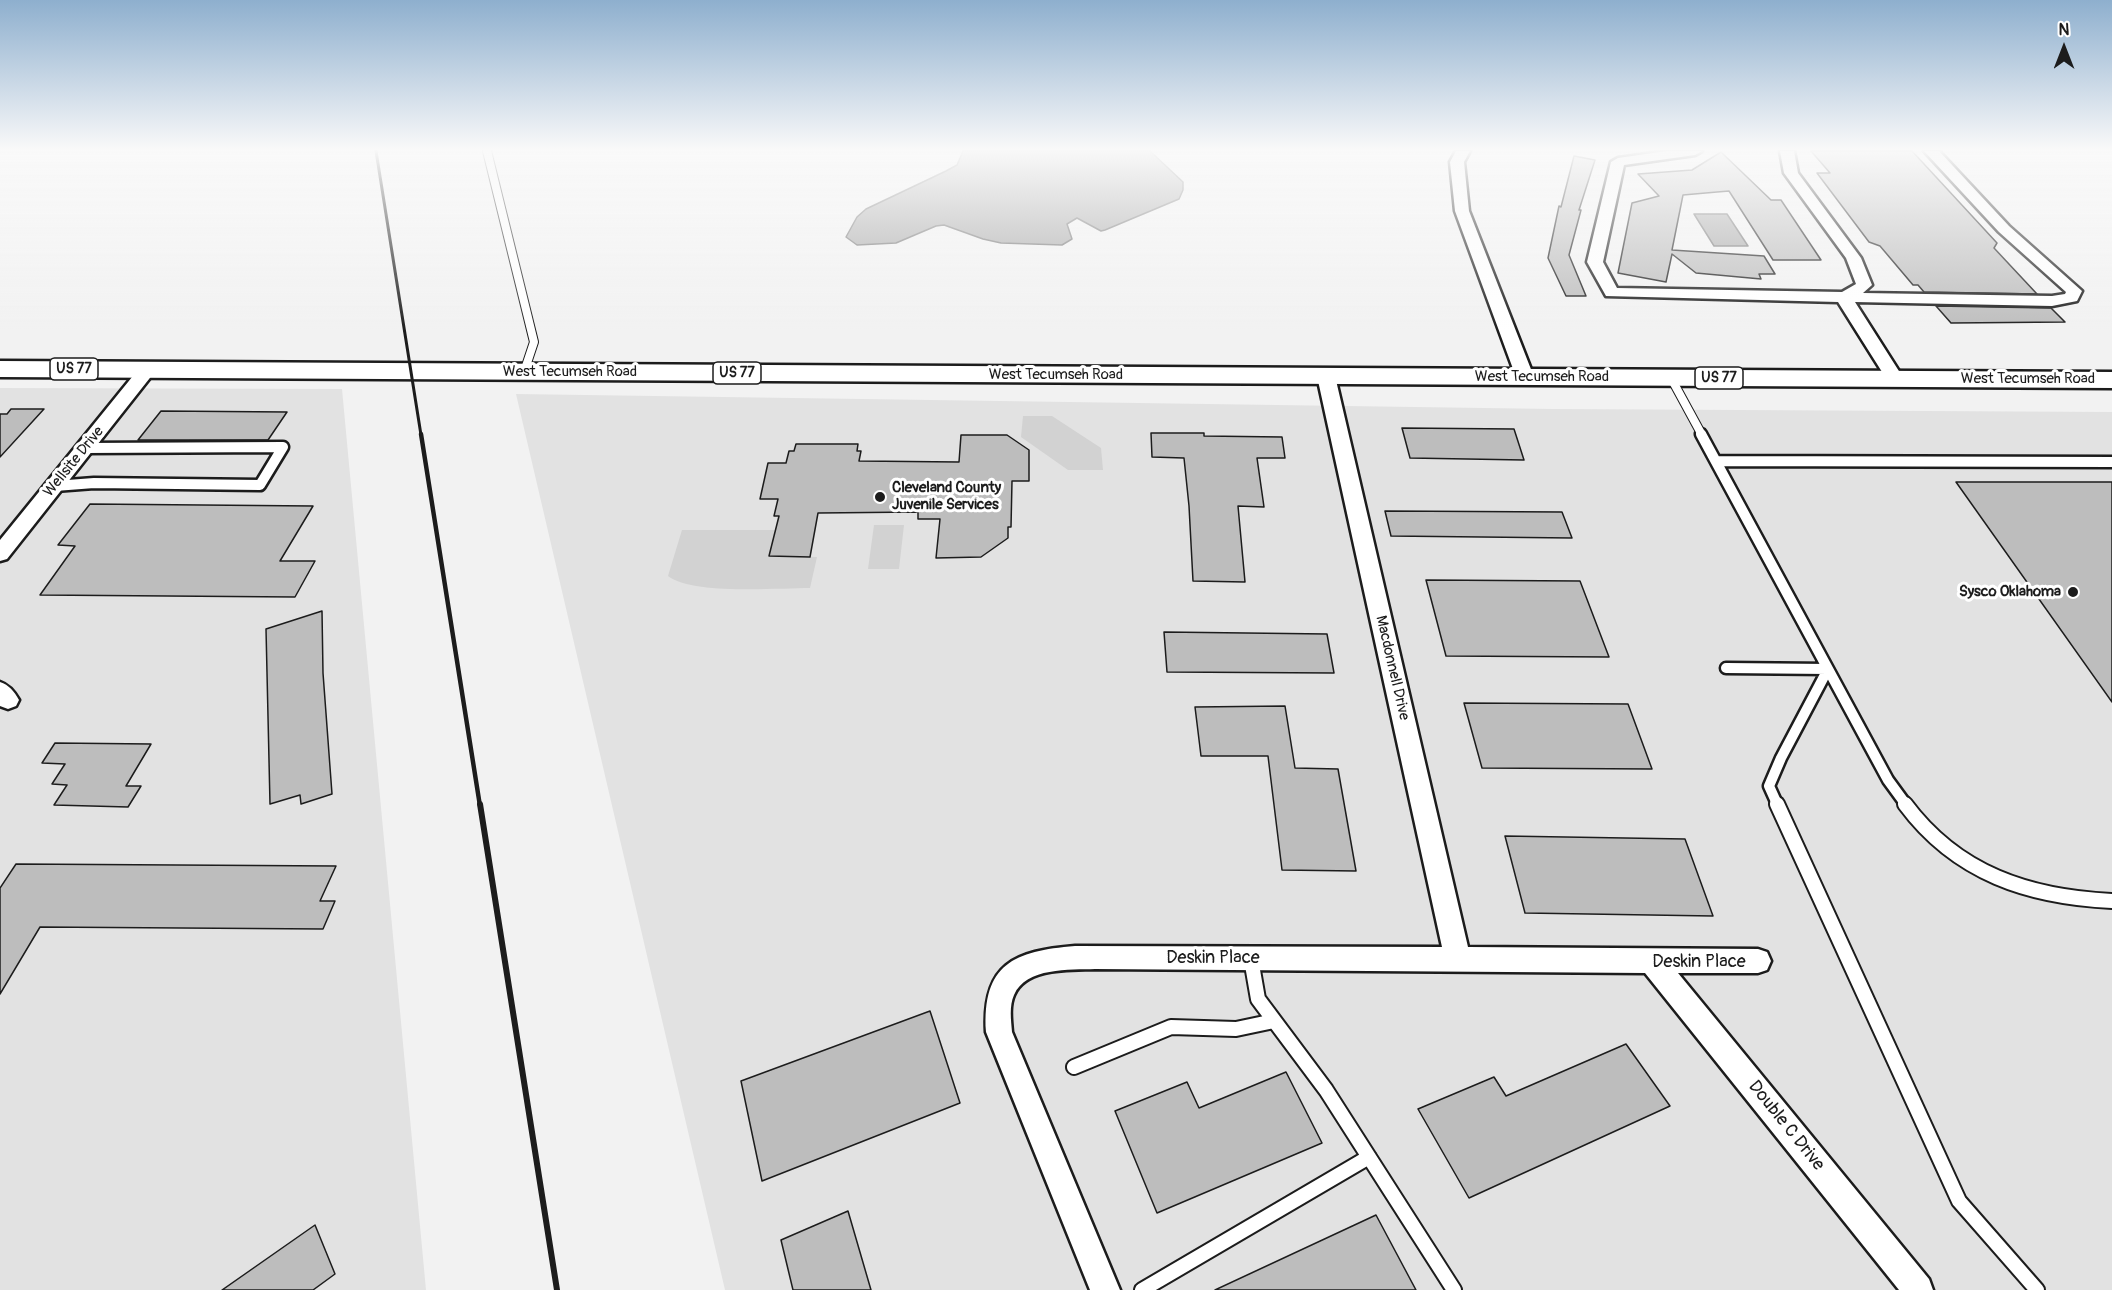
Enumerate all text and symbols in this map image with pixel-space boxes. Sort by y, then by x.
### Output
north arrow [2034,18,2094,78]
text: N [2059,20,2069,40]
road number: US 77 [50,358,98,380]
road number: US 77 [713,362,761,384]
street label: West Tecumseh Road [503,363,637,381]
street label: West Tecumseh Road [989,366,1123,384]
road number: US 77 [1695,367,1743,389]
street label: West Tecumseh Road [1475,368,1609,386]
street label: West Tecumseh Road [1961,370,2095,388]
street label: Wellsite Drive [40,423,108,501]
place label: Cleveland County Juvenile Services [892,479,1001,514]
marker: Cleveland County Juvenile Services [873,490,887,504]
place label: Sysco Oklahoma [1959,583,2061,601]
marker: Sysco Oklahoma [2066,585,2080,599]
street label: Macdonnell Drive [1371,614,1413,722]
street label: Deskin Place [1166,947,1260,969]
street label: Deskin Place [1652,951,1746,973]
street label: Double C Drive [1743,1077,1829,1175]

